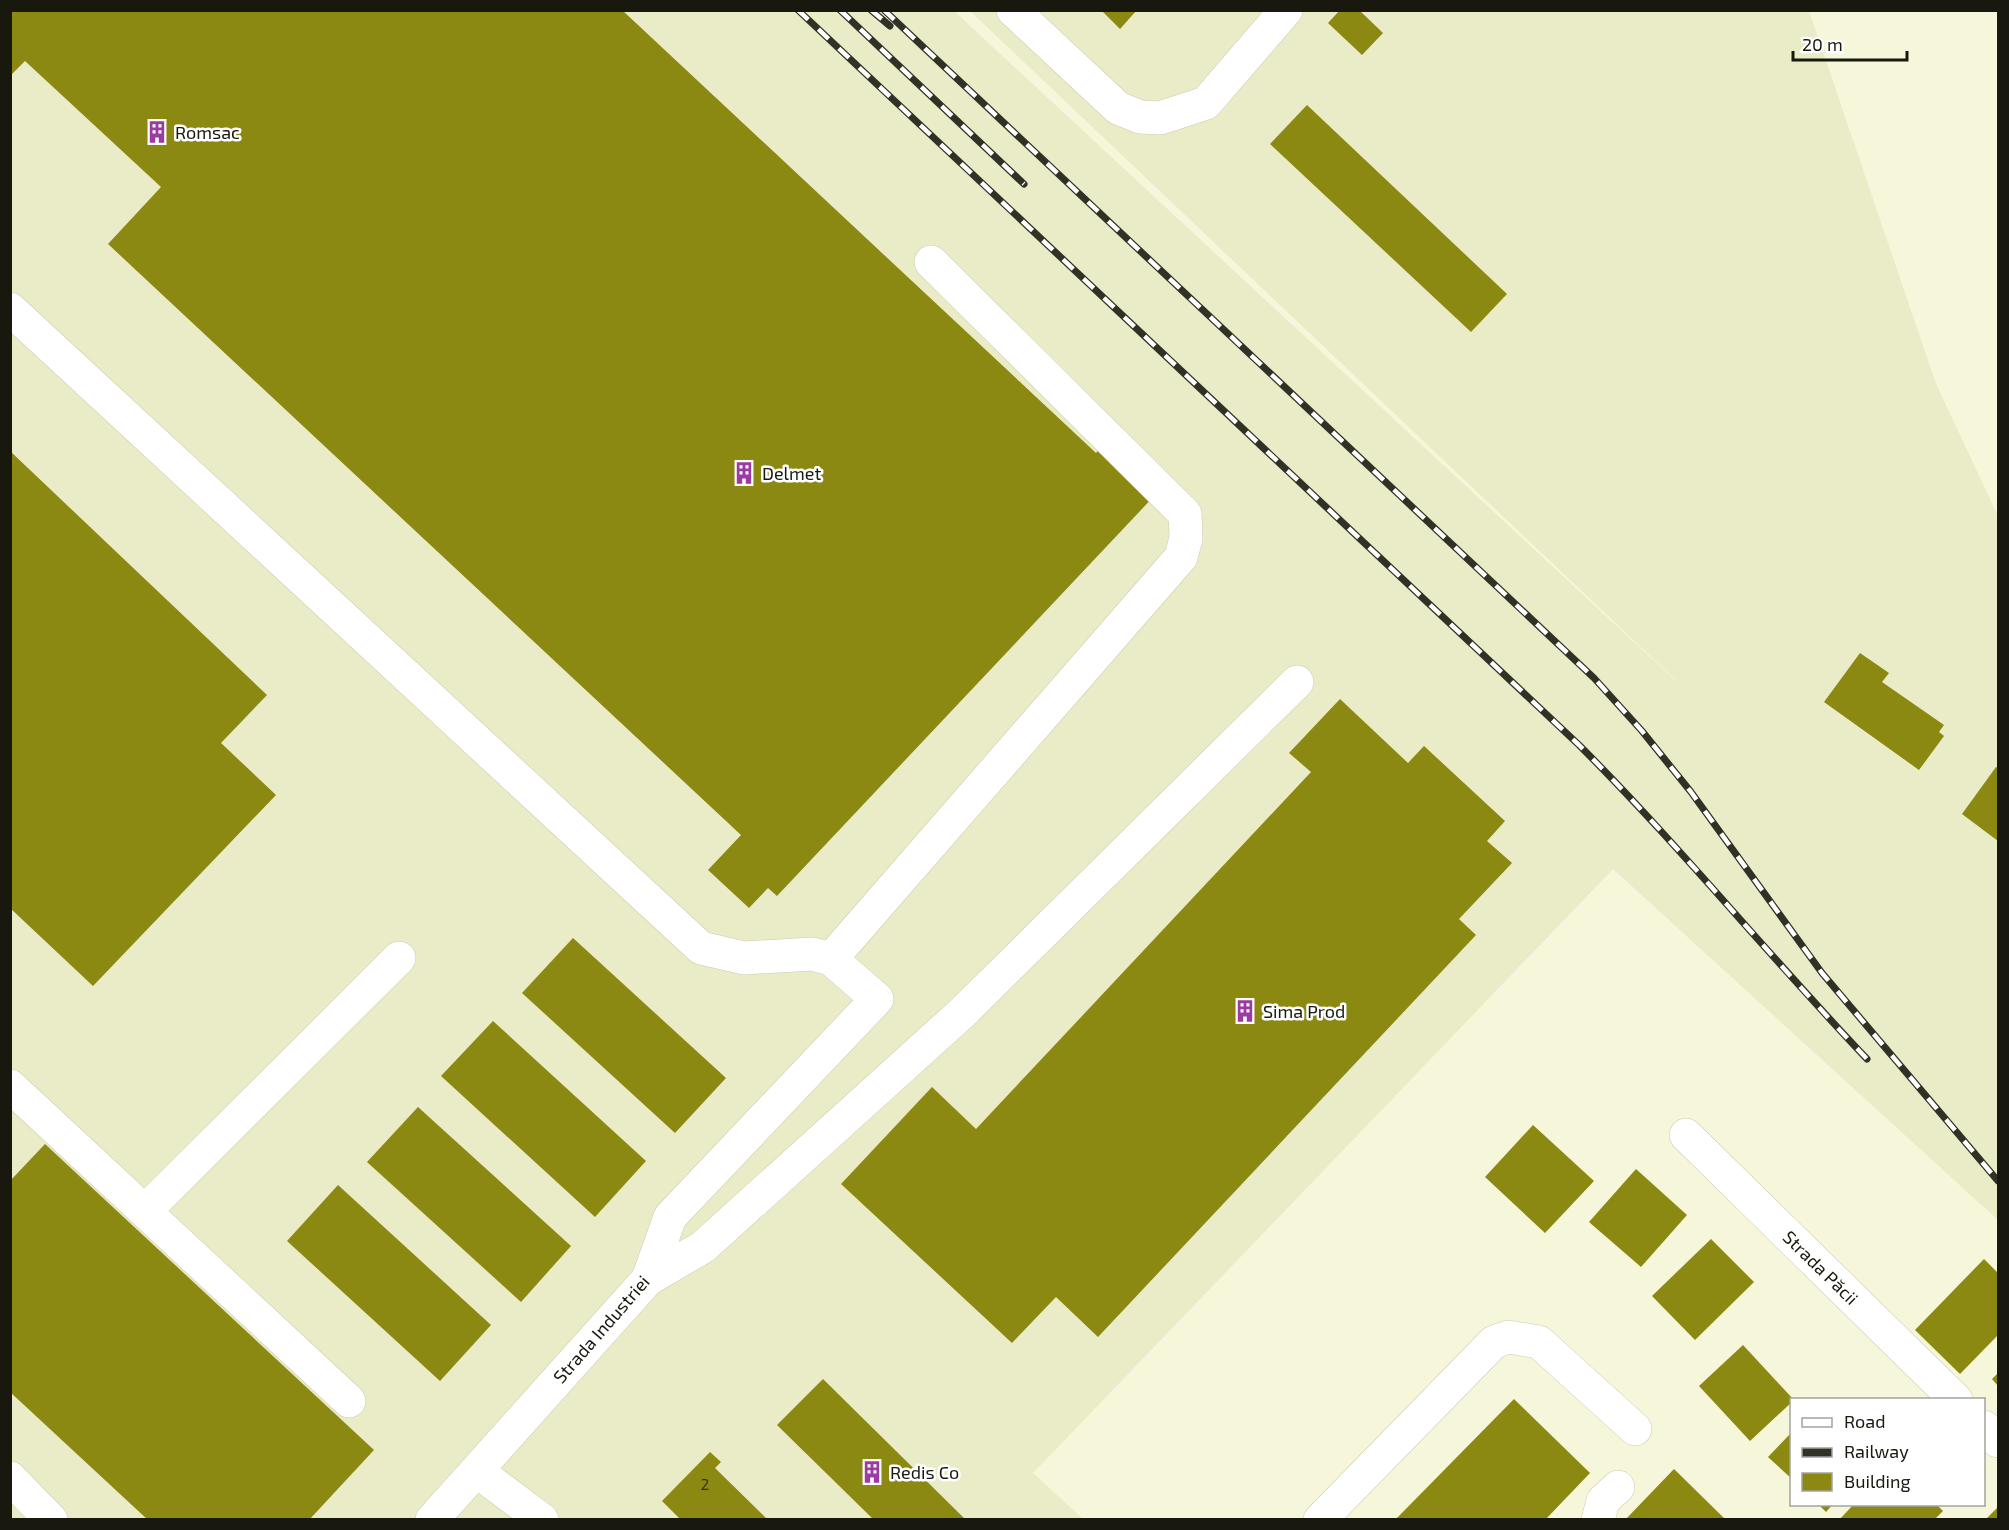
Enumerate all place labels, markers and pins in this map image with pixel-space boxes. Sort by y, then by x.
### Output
building icon: Romsac [144,119,170,145]
place label: Romsac [175,121,240,143]
building icon: Delmet [731,460,757,486]
place label: Delmet [762,462,821,484]
building icon: Sima Prod [1232,998,1258,1024]
place label: Sima Prod [1263,1000,1345,1022]
building icon: Redis Co [859,1459,885,1485]
place label: Redis Co [890,1461,959,1483]

